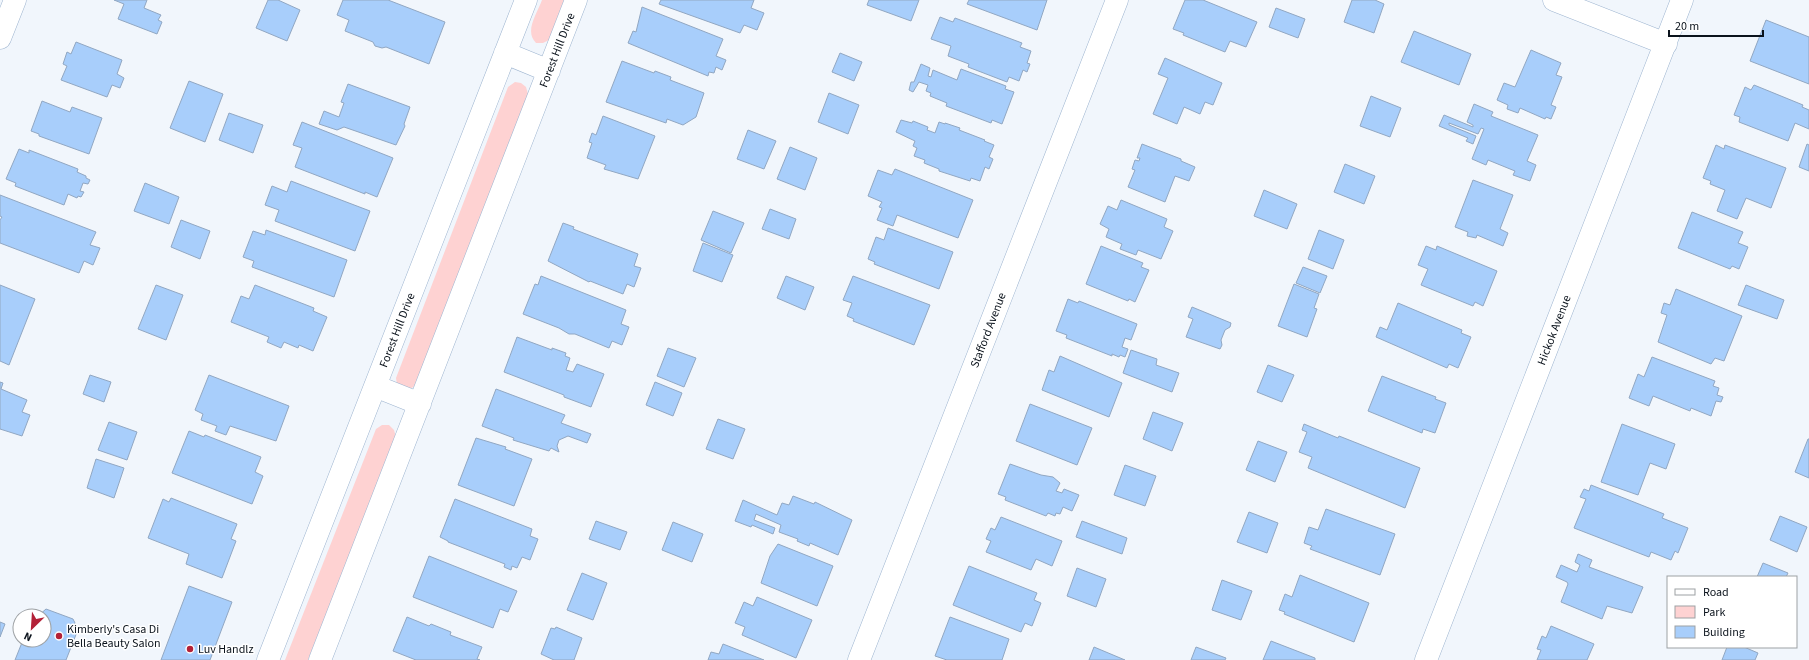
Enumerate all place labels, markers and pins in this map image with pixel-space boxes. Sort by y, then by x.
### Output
place label: Kimberly's Casa Di Bella Beauty Salon [67,621,161,652]
marker: Kimberly's Casa Di Bella Beauty Salon [54,631,64,641]
place label: Luv Handlz [198,641,254,658]
marker: Luv Handlz [185,644,195,654]

